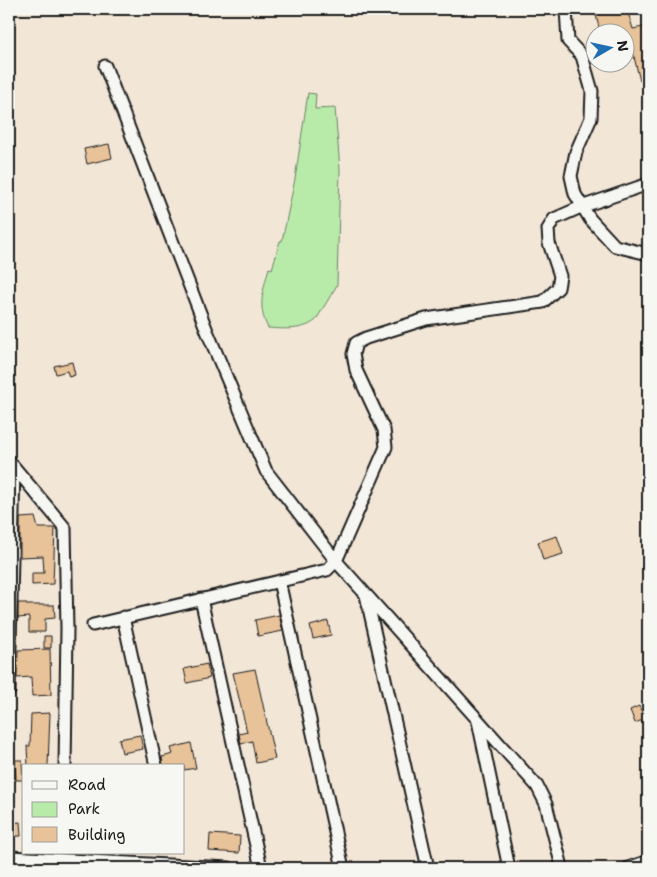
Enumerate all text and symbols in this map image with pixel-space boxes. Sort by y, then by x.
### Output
north arrow [584,22,634,72]
text: N [613,39,633,53]
legend [22,764,185,854]
text: Road [68,775,106,795]
text: Park [68,799,100,819]
text: Building [68,825,125,845]

